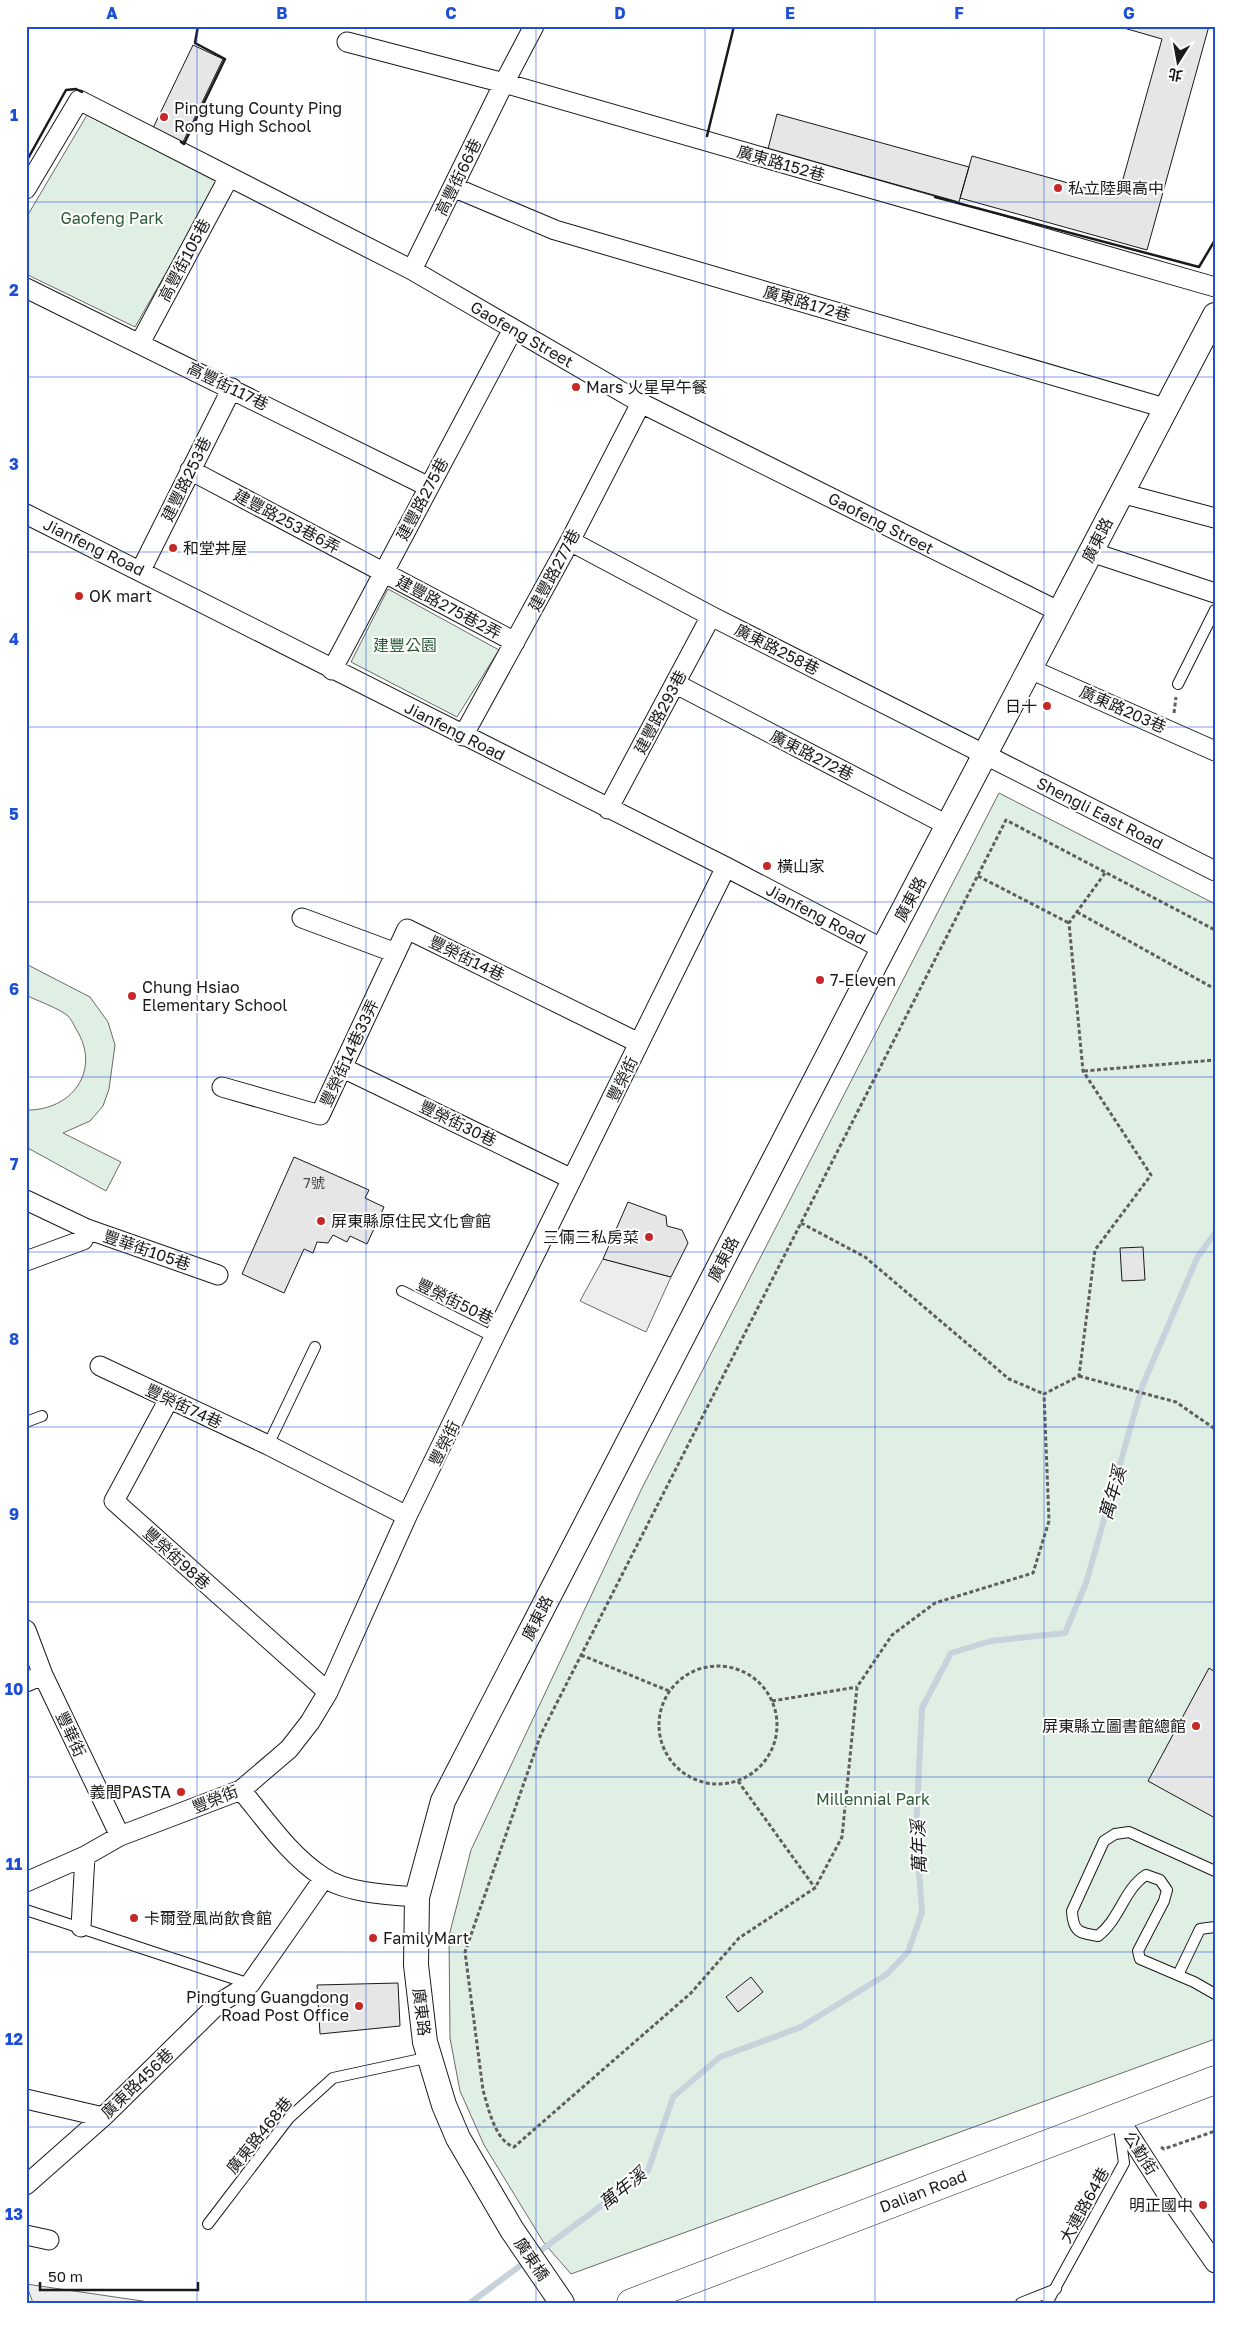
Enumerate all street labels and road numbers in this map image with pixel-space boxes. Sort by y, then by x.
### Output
street label: 高豐街66巷 [431,135,485,219]
street label: 廣東路152巷 [735,141,827,185]
street label: 高豐街105巷 [154,215,214,305]
street label: 廣東路172巷 [761,281,853,325]
street label: Gaofeng Street [467,296,577,372]
street label: 高豐街117巷 [184,358,272,414]
street label: 建豐路253巷 [157,433,215,525]
street label: 建豐路275巷 [392,454,452,544]
street label: 建豐路253巷6弄 [230,485,344,557]
street label: Gaofeng Street [825,488,937,558]
street label: Jianfeng Road [40,514,148,580]
street label: 廣東路 [1077,514,1117,566]
street label: 建豐路277巷 [524,525,584,615]
street label: 建豐路275巷2弄 [393,571,505,643]
street label: 廣東路258巷 [731,619,823,679]
street label: 建豐路293巷 [629,667,691,757]
street label: 廣東路203巷 [1077,681,1169,737]
street label: Jianfeng Road [402,697,508,765]
street label: 廣東路272巷 [767,725,857,785]
street label: Shengli East Road [1033,772,1167,854]
street label: 廣東路 [890,873,930,925]
street label: Jianfeng Road [763,879,869,949]
street label: 豐榮街14巷 [426,931,508,985]
street label: 豐榮街14巷33弄 [315,996,383,1110]
street label: 豐榮街 [602,1053,642,1105]
street label: 豐榮街30巷 [416,1096,500,1150]
street label: 豐華街105巷 [101,1226,193,1274]
street label: 廣東路 [703,1233,743,1285]
street label: 豐榮街50巷 [413,1274,497,1328]
street label: 豐榮街74巷 [143,1380,225,1432]
street label: 豐榮街 [424,1417,464,1469]
street label: 豐榮街98巷 [139,1523,215,1593]
street label: 廣東路 [517,1592,557,1644]
street label: 豐華街 [52,1708,90,1760]
street label: 豐榮街 [189,1781,241,1817]
street label: 廣東路 [409,1987,435,2037]
street label: 廣東路456巷 [97,2044,177,2122]
street label: 廣東路468巷 [222,2092,296,2178]
street label: 公勤街 [1120,2127,1162,2179]
street label: 大連路64巷 [1055,2164,1113,2246]
street label: Dalian Road [877,2165,969,2217]
street label: 廣東橋 [510,2234,554,2284]

